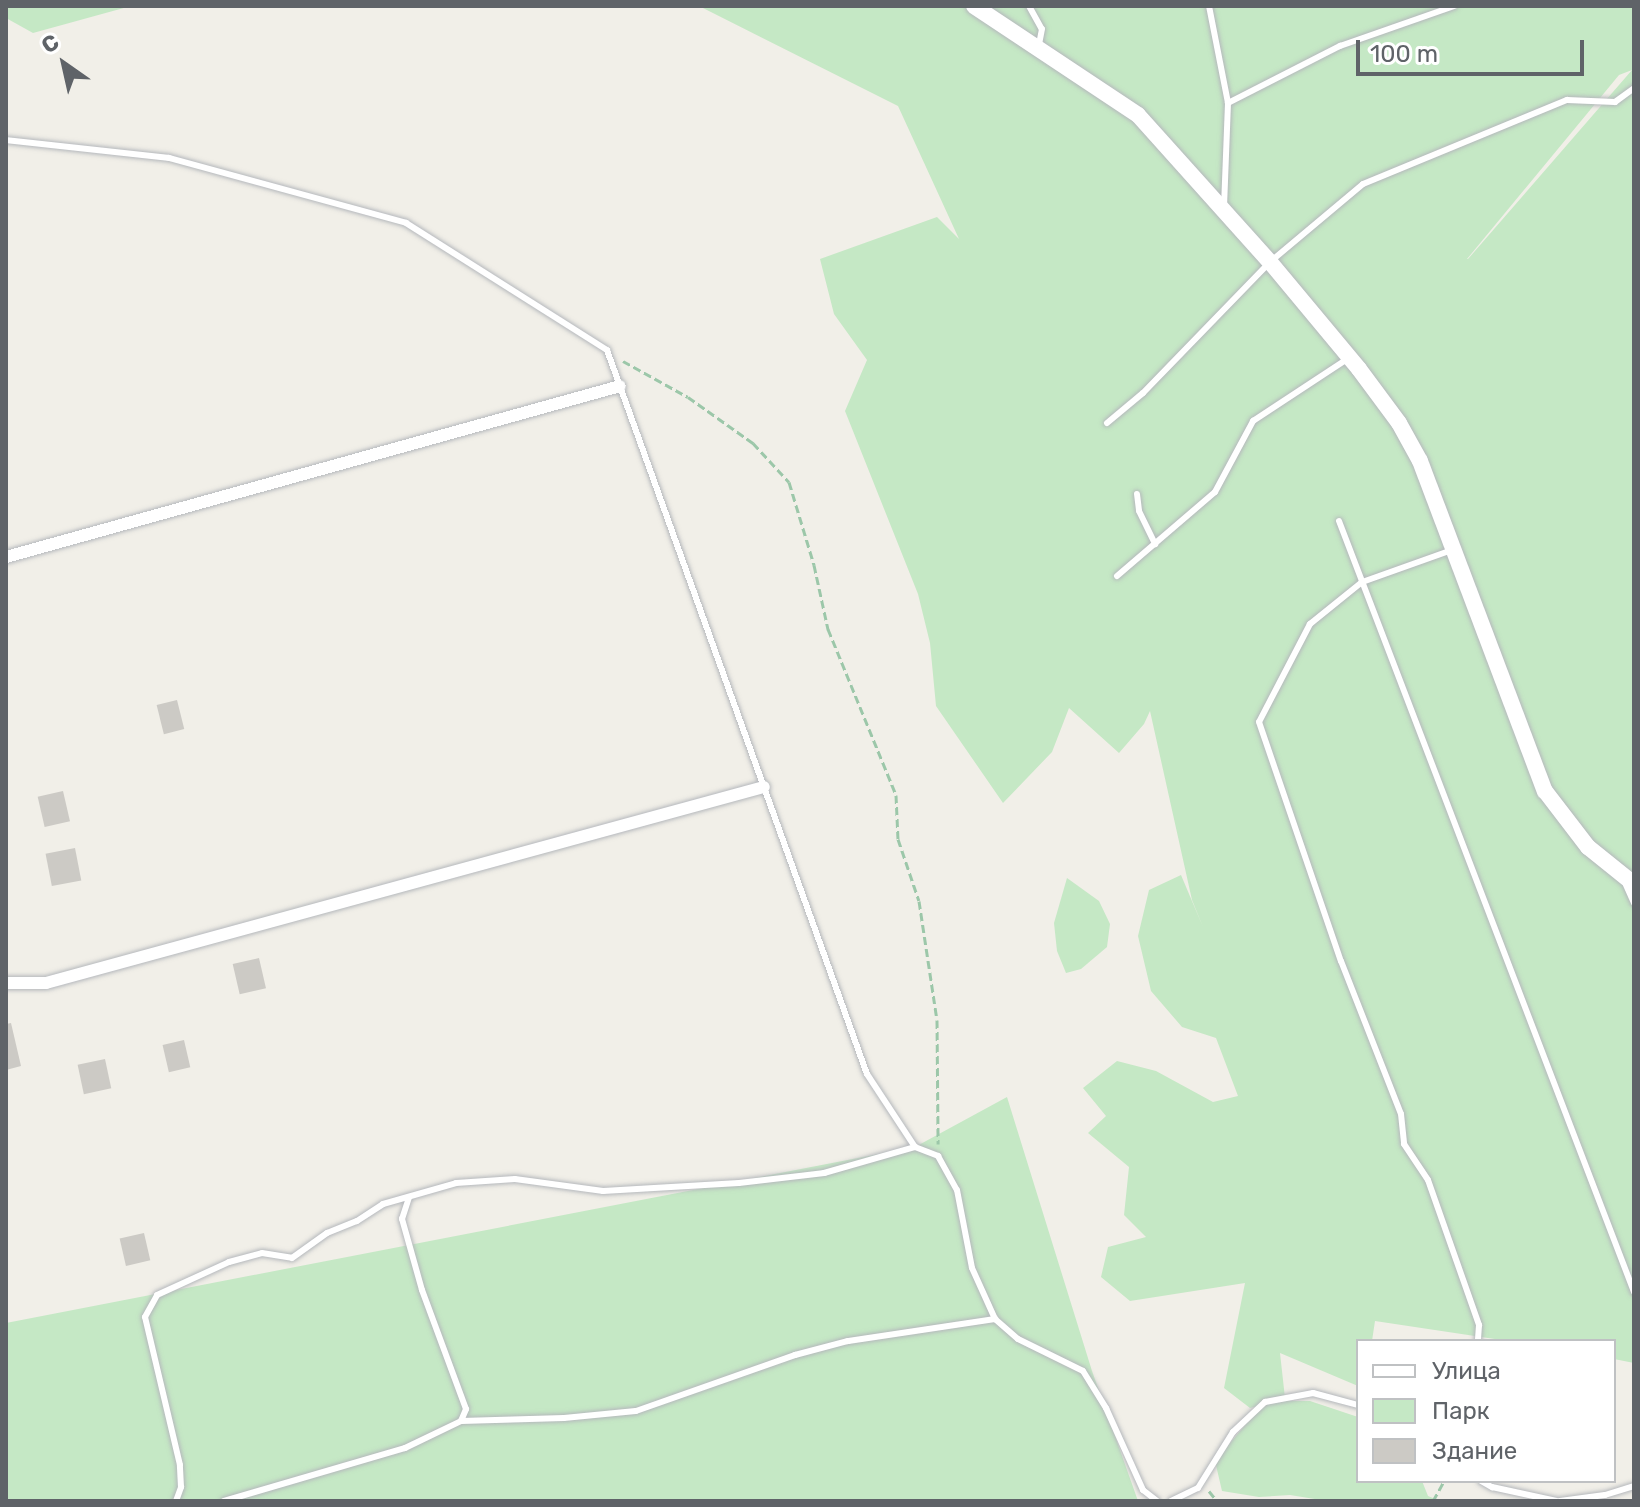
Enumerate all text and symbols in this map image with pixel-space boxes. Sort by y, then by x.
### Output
north arrow [24,24,104,104]
scale bar [1360,24,1588,74]
text: С [36,28,64,59]
text: 100 m [1370,40,1438,68]
legend [1356,1339,1616,1483]
text: Улица [1432,1357,1501,1385]
text: Парк [1432,1397,1490,1425]
text: Здание [1432,1437,1517,1465]

